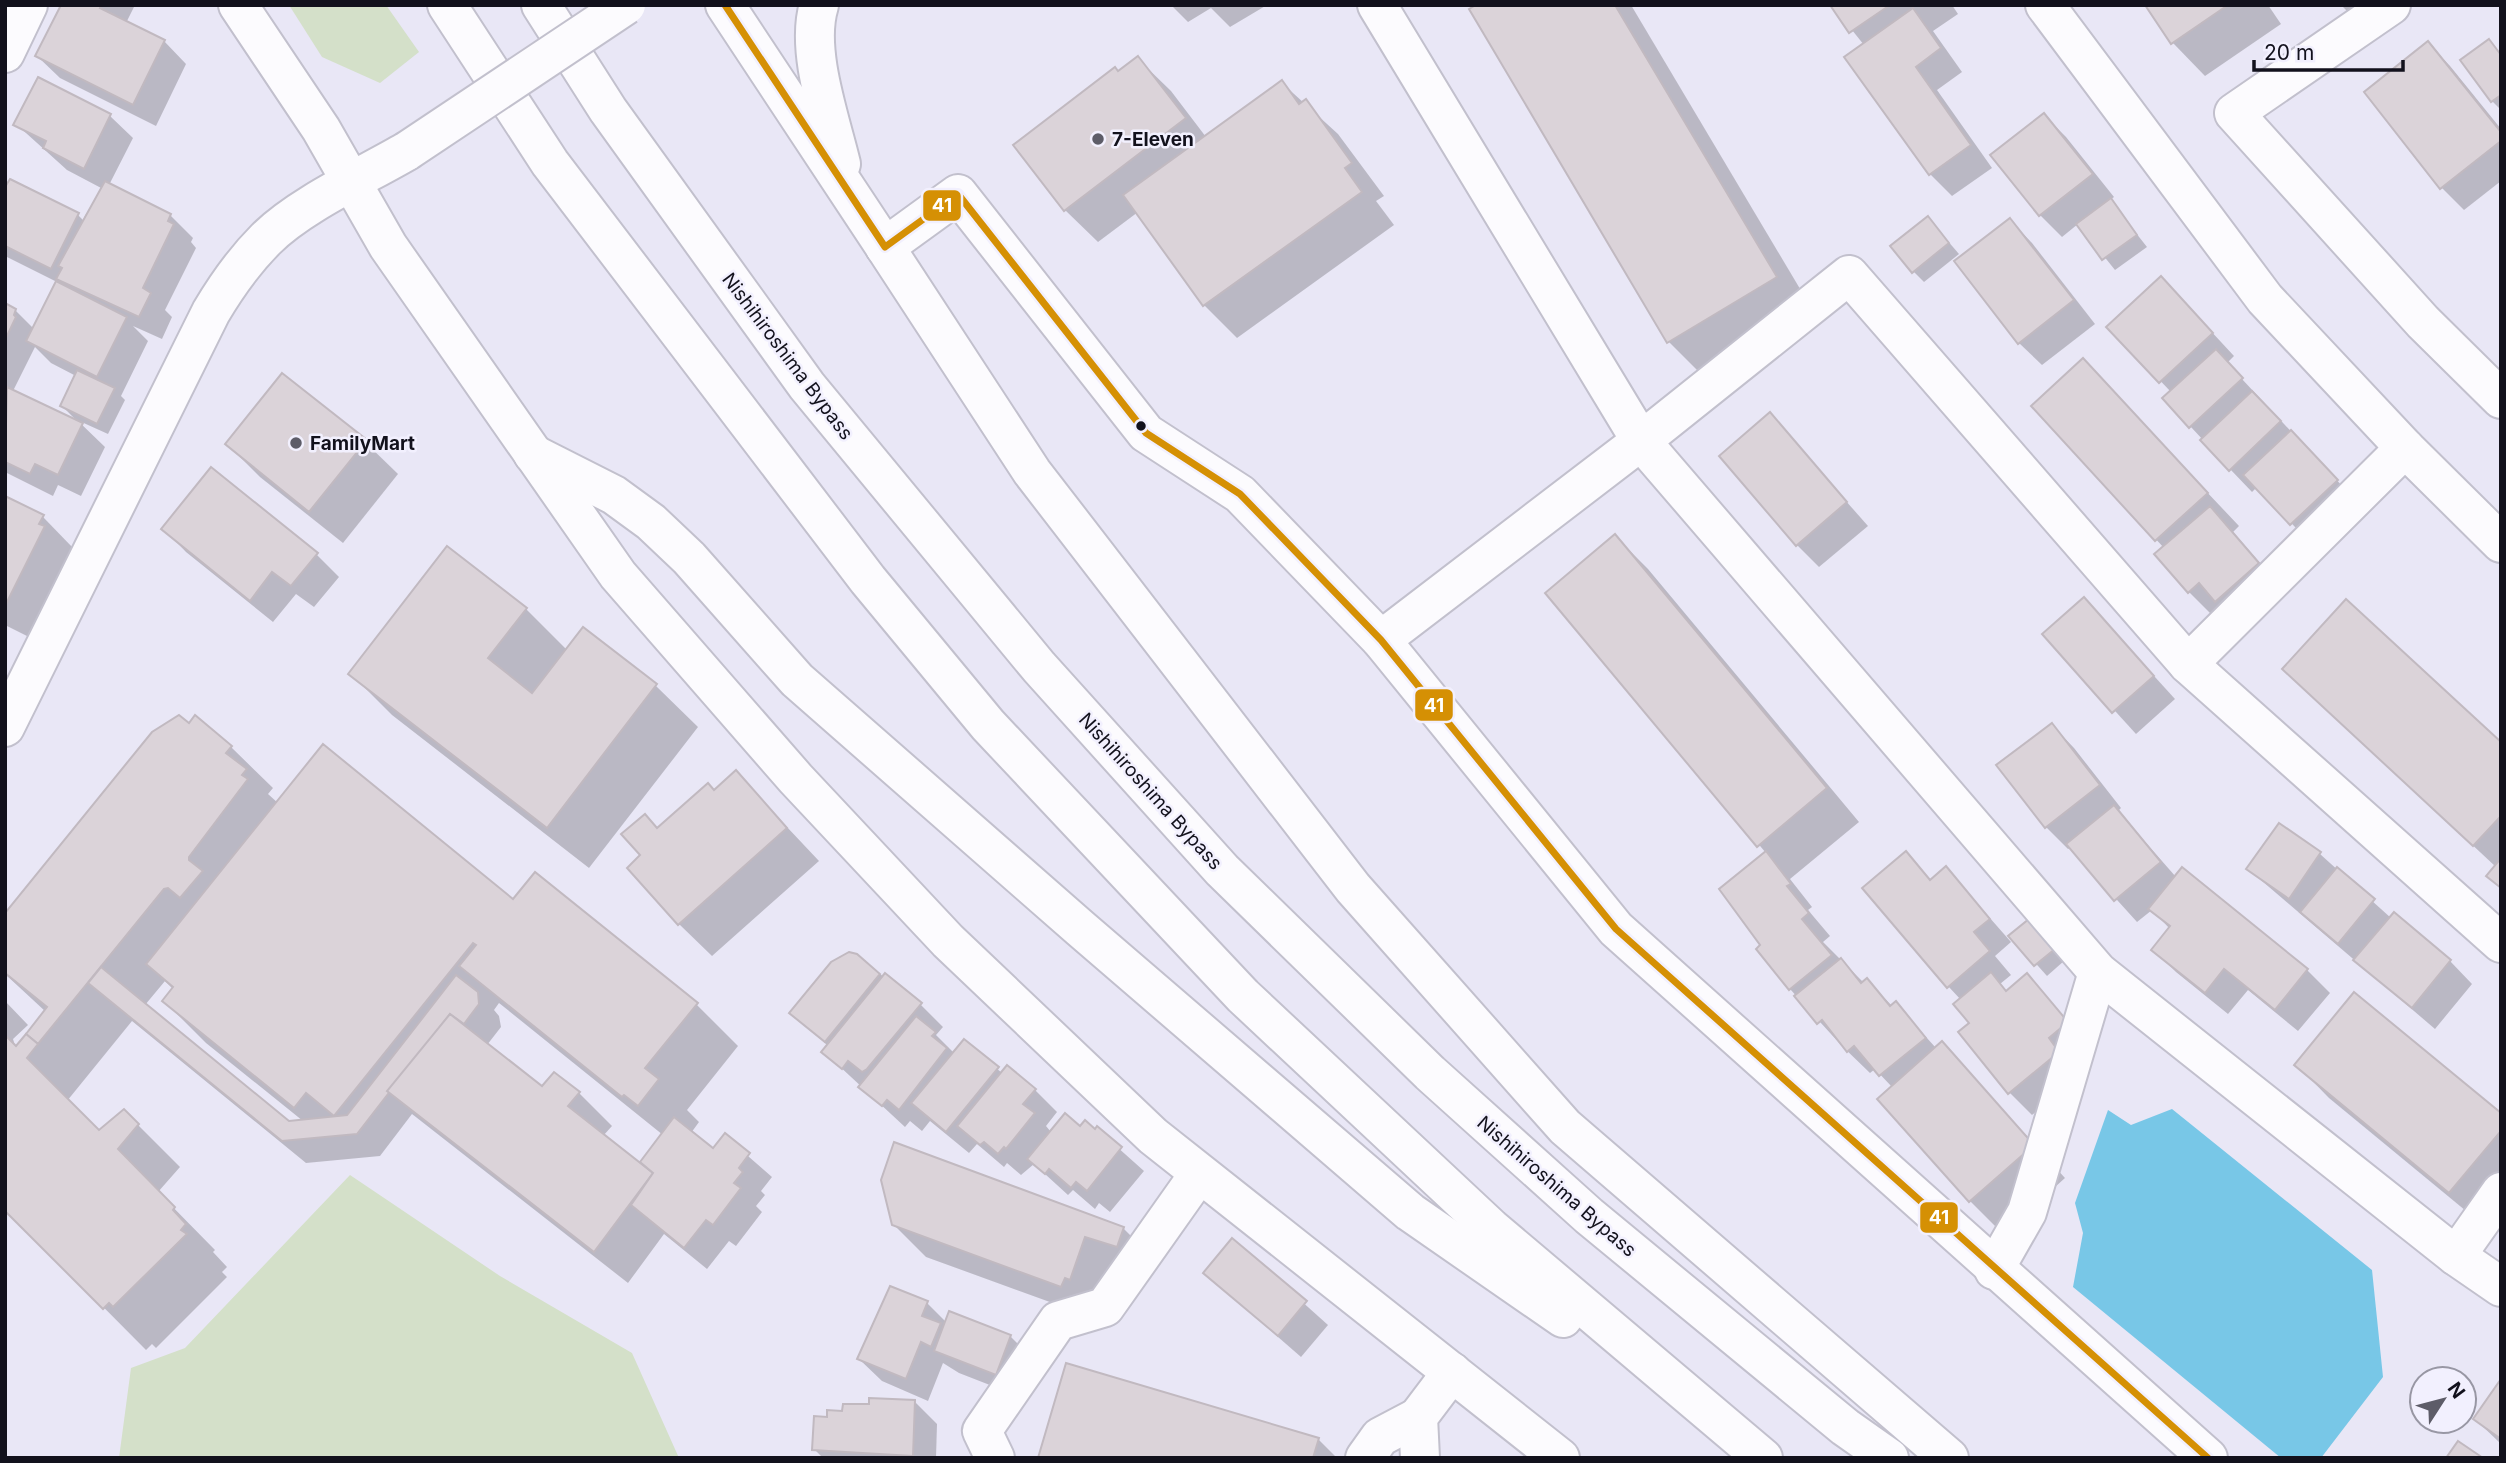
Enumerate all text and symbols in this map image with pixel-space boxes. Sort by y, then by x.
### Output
scale bar [2254,28,2403,72]
text: 20 m [2264,40,2314,65]
place label: 7-Eleven [1112,128,1194,151]
marker: 7-Eleven [1090,131,1106,147]
line badge: 41 [922,189,962,222]
text: 41 [932,194,952,217]
street label: Nishihiroshima Bypass [717,268,858,444]
unlabelled marker [1134,419,1148,433]
place label: FamilyMart [310,432,415,455]
marker: FamilyMart [288,435,304,451]
line badge: 41 [1414,688,1454,722]
text: 41 [1424,694,1444,717]
street label: Nishihiroshima Bypass [1074,708,1227,874]
street label: Nishihiroshima Bypass [1473,1111,1641,1262]
line badge: 41 [1919,1201,1959,1234]
text: 41 [1929,1206,1949,1229]
north arrow [2408,1365,2478,1435]
text: N [2443,1378,2470,1403]

